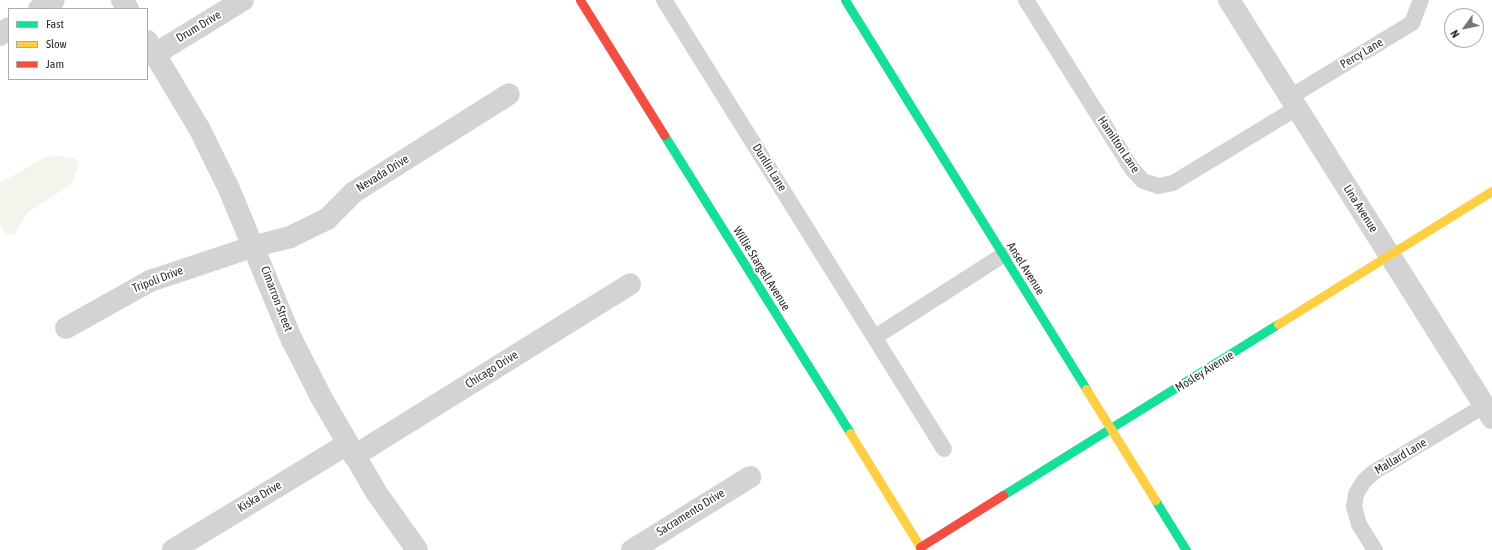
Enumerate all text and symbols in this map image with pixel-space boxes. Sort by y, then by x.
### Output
legend [8,8,148,80]
street label: Drum Drive [174,8,224,46]
north arrow [1444,8,1484,48]
text: Fast [46,17,64,31]
text: N [1448,28,1462,40]
street label: Percy Lane [1338,36,1386,72]
text: Slow [46,37,67,51]
text: Jam [46,57,64,71]
street label: Hamilton Lane [1094,114,1142,176]
street label: Dunlin Lane [749,142,789,194]
street label: Nevada Drive [354,152,412,196]
street label: Lina Avenue [1340,182,1380,236]
street label: Willie Stargell Avenue [729,224,793,314]
street label: Ansel Avenue [1003,240,1047,298]
street label: Tripoli Drive [131,264,185,296]
street label: Cimarron Street [257,264,295,334]
street label: Chicago Drive [463,348,521,392]
street label: Mosley Avenue [1173,348,1237,396]
street label: Mallard Lane [1372,436,1430,478]
street label: Kiska Drive [235,478,285,516]
street label: Sacramento Drive [654,486,728,540]

